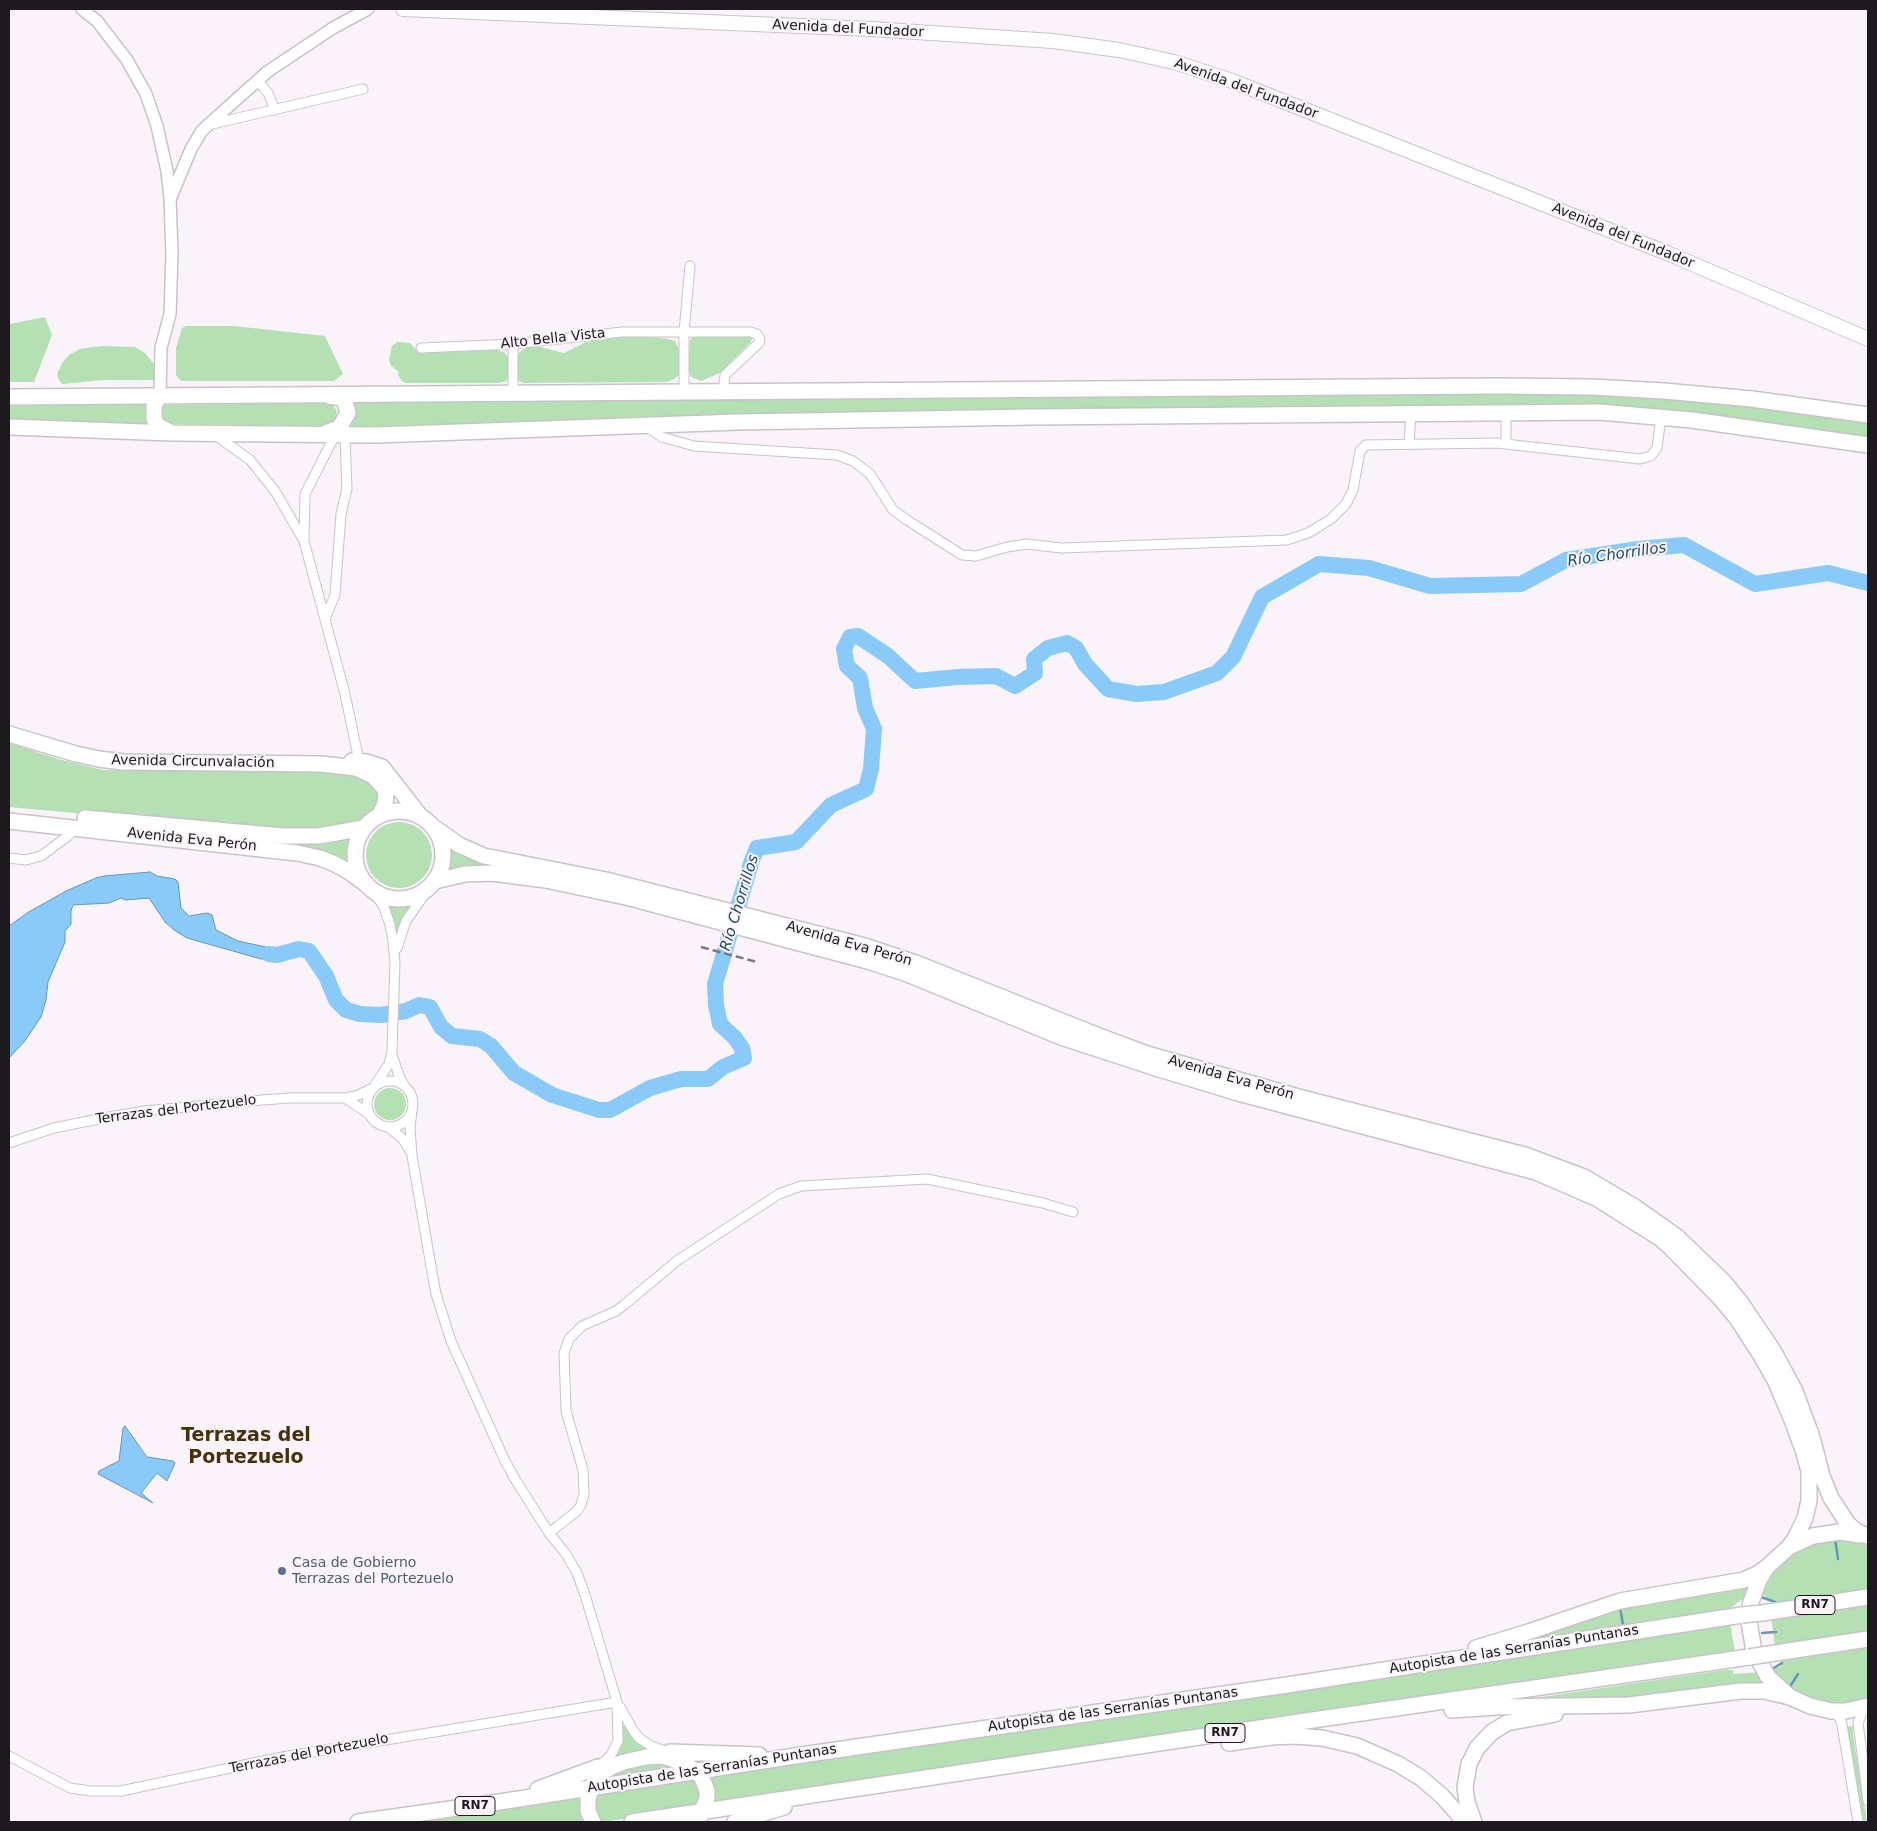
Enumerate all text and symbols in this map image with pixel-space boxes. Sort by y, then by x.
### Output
street label: Avenida del Fundador [772,17,924,41]
street label: Avenida del Fundador [1172,55,1320,123]
street label: Avenida del Fundador [1549,200,1697,272]
street label: Alto Bella Vista [500,325,606,353]
water label: Río Chorrillos [1566,539,1668,571]
street label: Avenida Circunvalación [111,752,275,772]
street label: Avenida Eva Perón [127,825,257,855]
water label: Río Chorrillos [717,853,763,953]
street label: Avenida Eva Perón [784,918,914,970]
street label: Avenida Eva Perón [1166,1052,1296,1104]
street label: Terrazas del Portezuelo [95,1092,257,1128]
district label: Terrazas del Portezuelo [181,1425,311,1469]
place label: Casa de Gobierno Terrazas del Portezuelo [292,1555,454,1588]
marker: Casa de Gobierno Terrazas del Portezuelo [276,1565,288,1577]
road number: RN7 [1795,1596,1835,1614]
street label: Autopista de las Serranías Puntanas [1388,1622,1640,1678]
street label: Autopista de las Serranías Puntanas [987,1684,1239,1736]
road number: RN7 [1205,1724,1245,1742]
street label: Terrazas del Portezuelo [228,1730,390,1778]
street label: Autopista de las Serranías Puntanas [586,1741,838,1797]
road number: RN7 [455,1796,495,1815]

